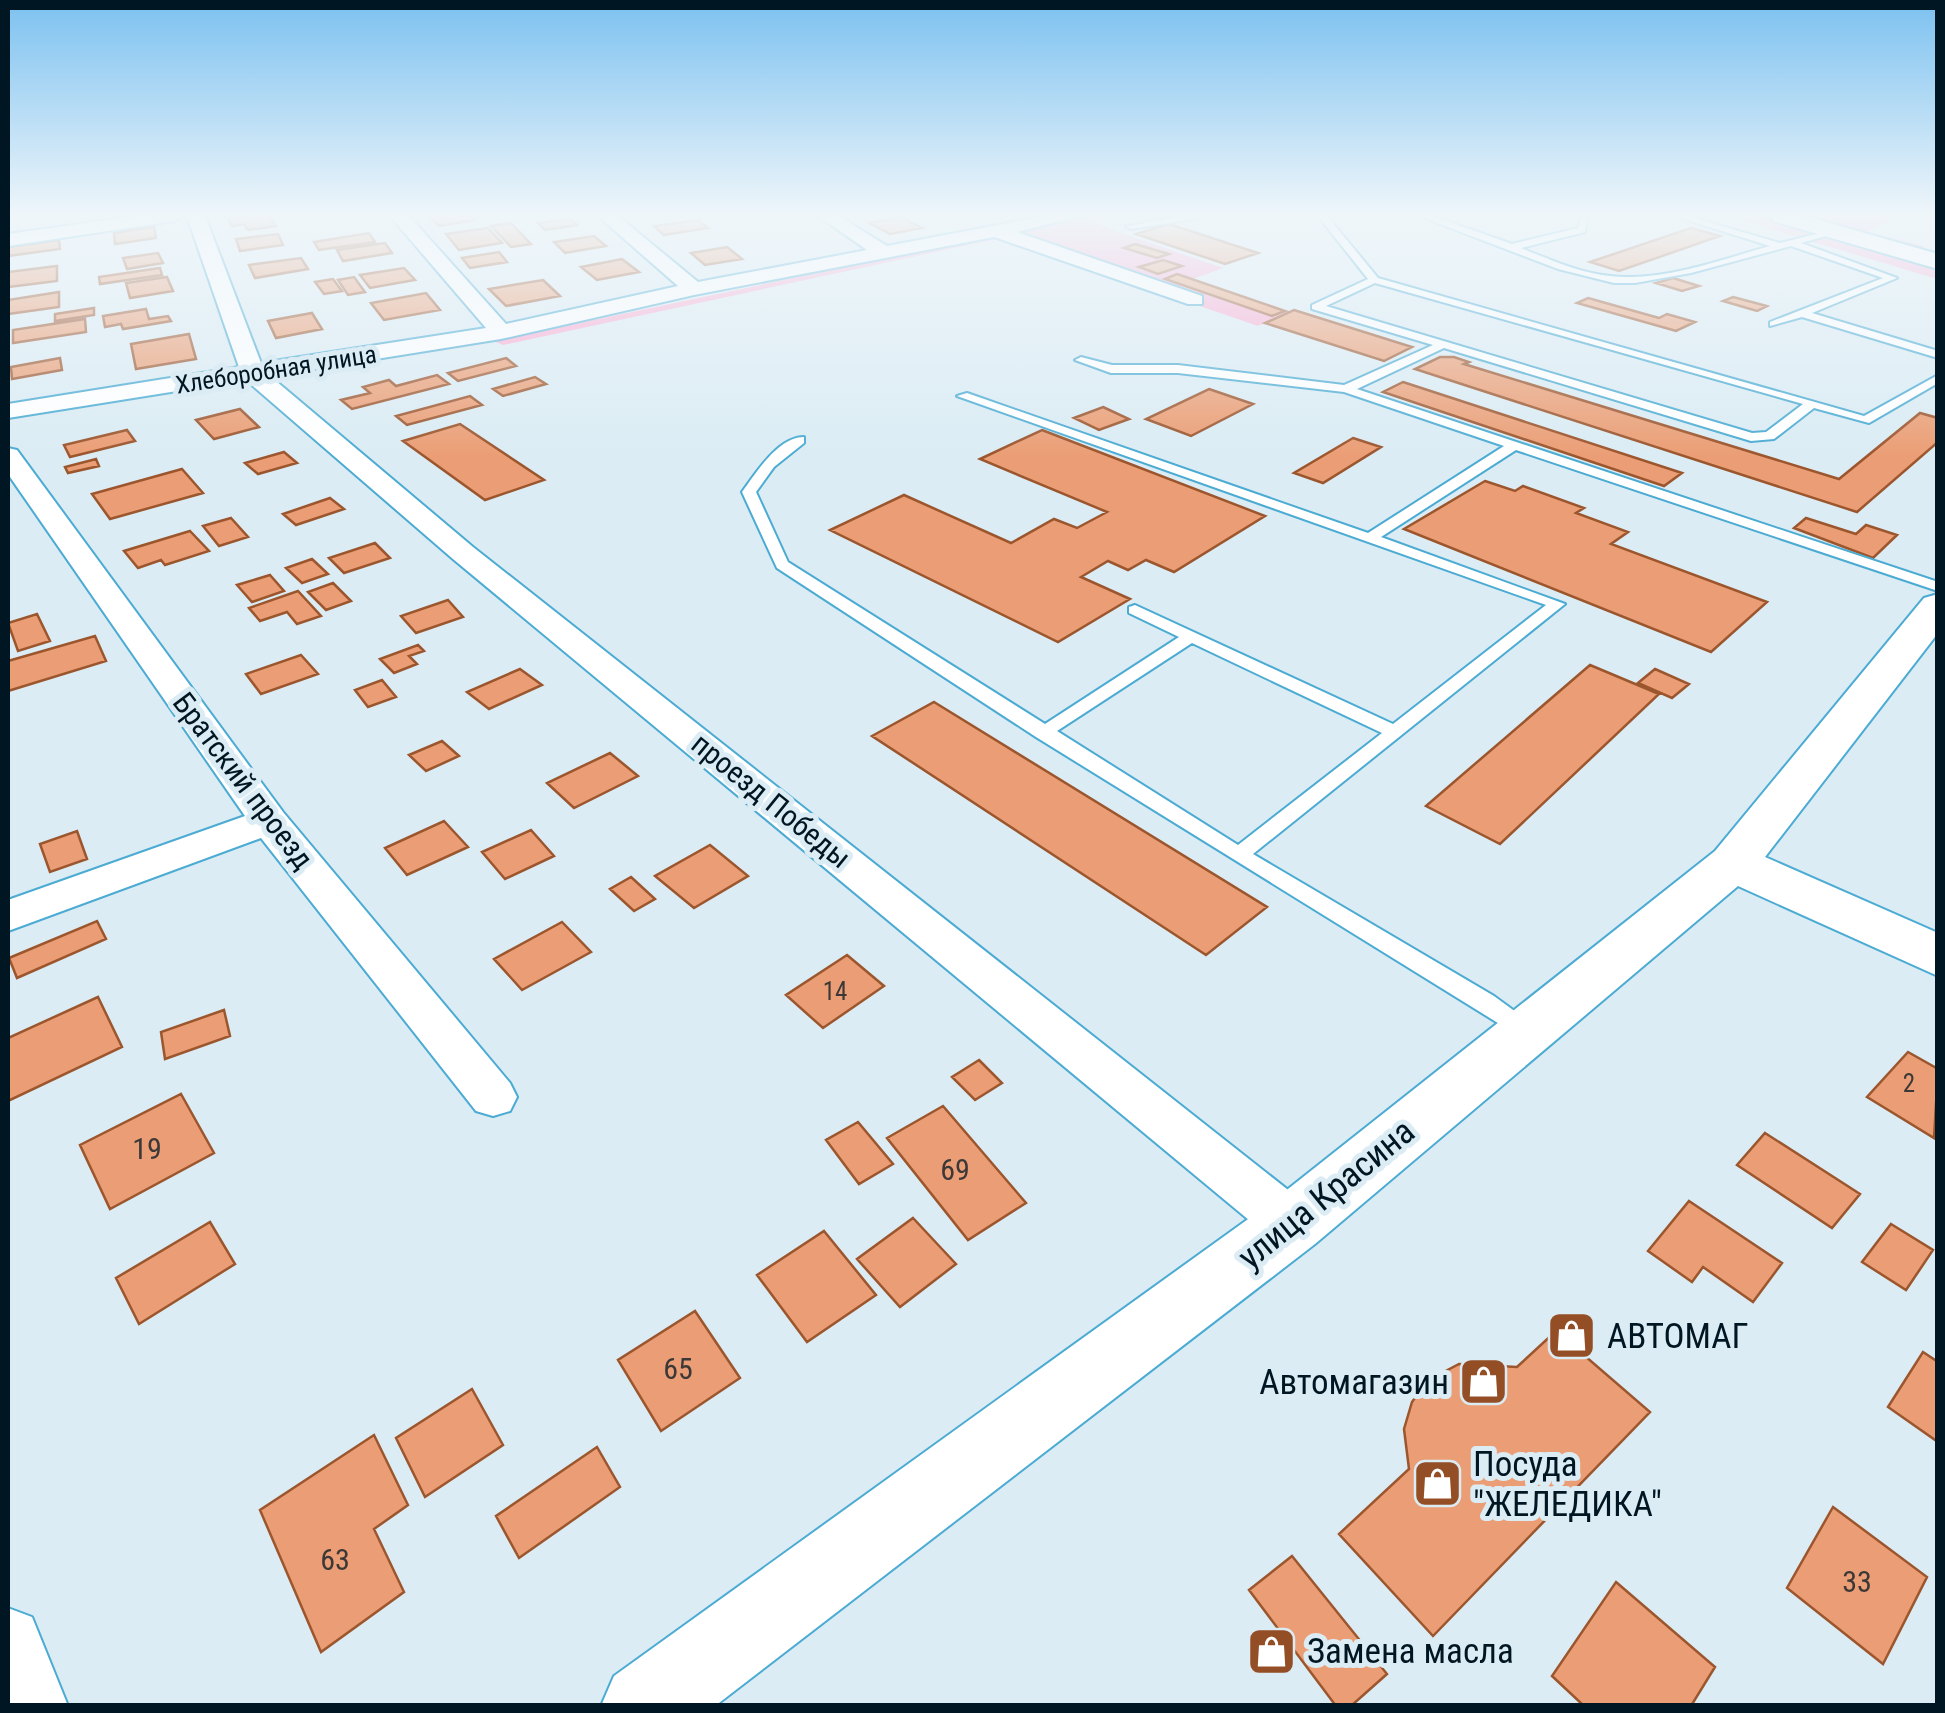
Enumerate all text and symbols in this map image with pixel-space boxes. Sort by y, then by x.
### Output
street label: Хлеборобная улица [174,339,379,400]
street label: Братский проезд [166,686,321,876]
street label: проезд Победы [685,726,858,875]
house number: 14 [823,977,847,1006]
house number: 2 [1903,1069,1915,1098]
street label: улица Красина [1230,1111,1423,1278]
house number: 19 [132,1131,162,1166]
house number: 69 [940,1152,970,1187]
shop icon: АВТОМАГ [1546,1310,1598,1362]
place label: АВТОМАГ [1607,1316,1749,1357]
house number: 65 [663,1351,693,1386]
shop icon: Автомагазин [1458,1356,1510,1408]
place label: Автомагазин [1259,1362,1449,1403]
place label: Посуда "ЖЕЛЕДИКА" [1473,1444,1662,1525]
shop icon: Посуда "ЖЕЛЕДИКА" [1412,1458,1464,1510]
house number: 63 [320,1542,350,1577]
house number: 33 [1842,1564,1872,1599]
shop icon: Замена масла [1246,1625,1298,1677]
place label: Замена масла [1307,1631,1514,1672]

